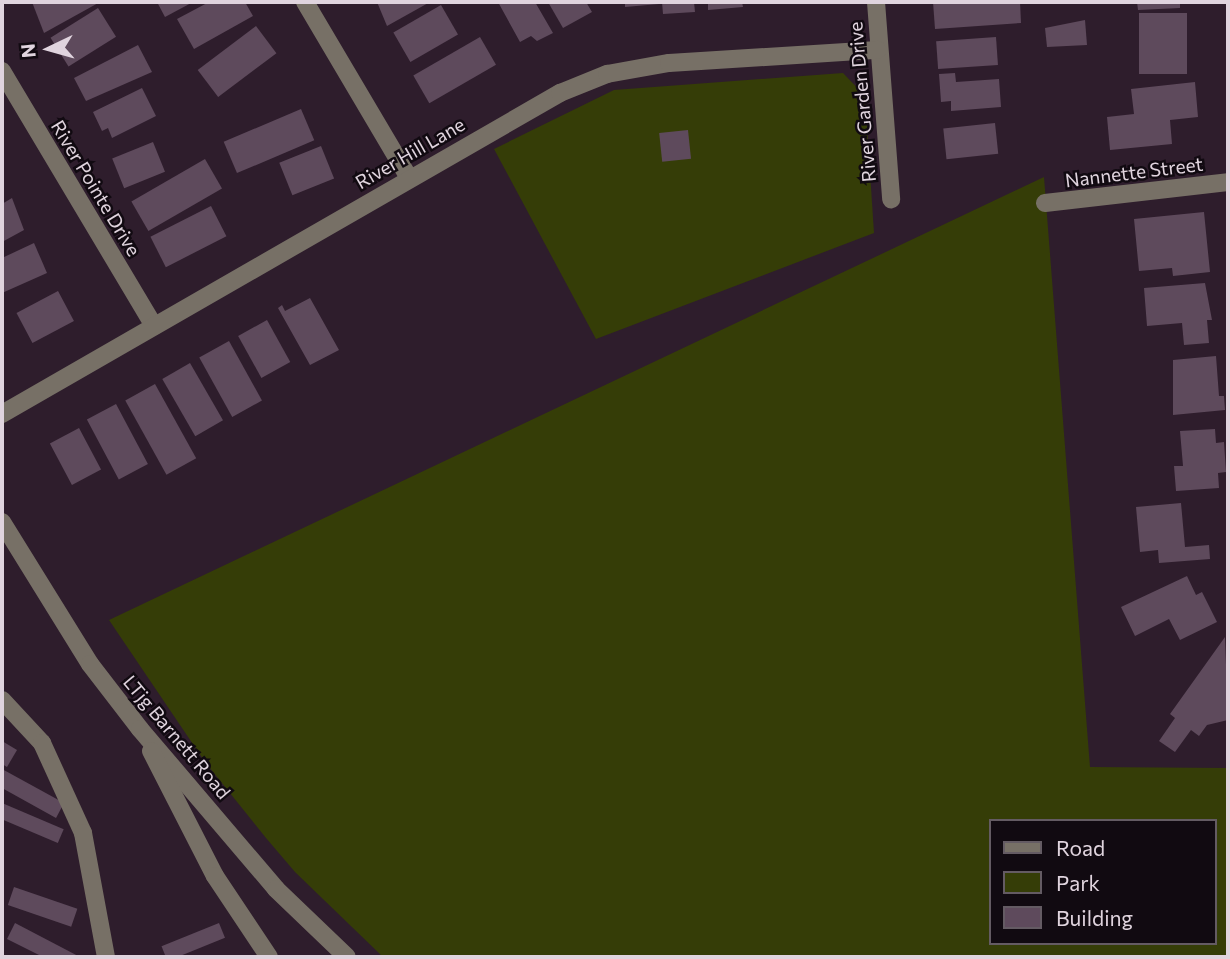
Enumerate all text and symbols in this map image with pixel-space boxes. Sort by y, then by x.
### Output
north arrow [14,14,84,84]
street label: River Garden Drive [844,21,880,183]
text: N [16,43,40,59]
street label: River Hill Lane [351,113,469,193]
street label: River Pointe Drive [47,116,145,260]
street label: Nannette Street [1064,152,1204,192]
street label: LTjg Barnett Road [119,671,235,803]
legend [988,819,1216,945]
text: Road [1056,835,1105,860]
text: Park [1056,870,1100,895]
text: Building [1056,905,1133,930]

